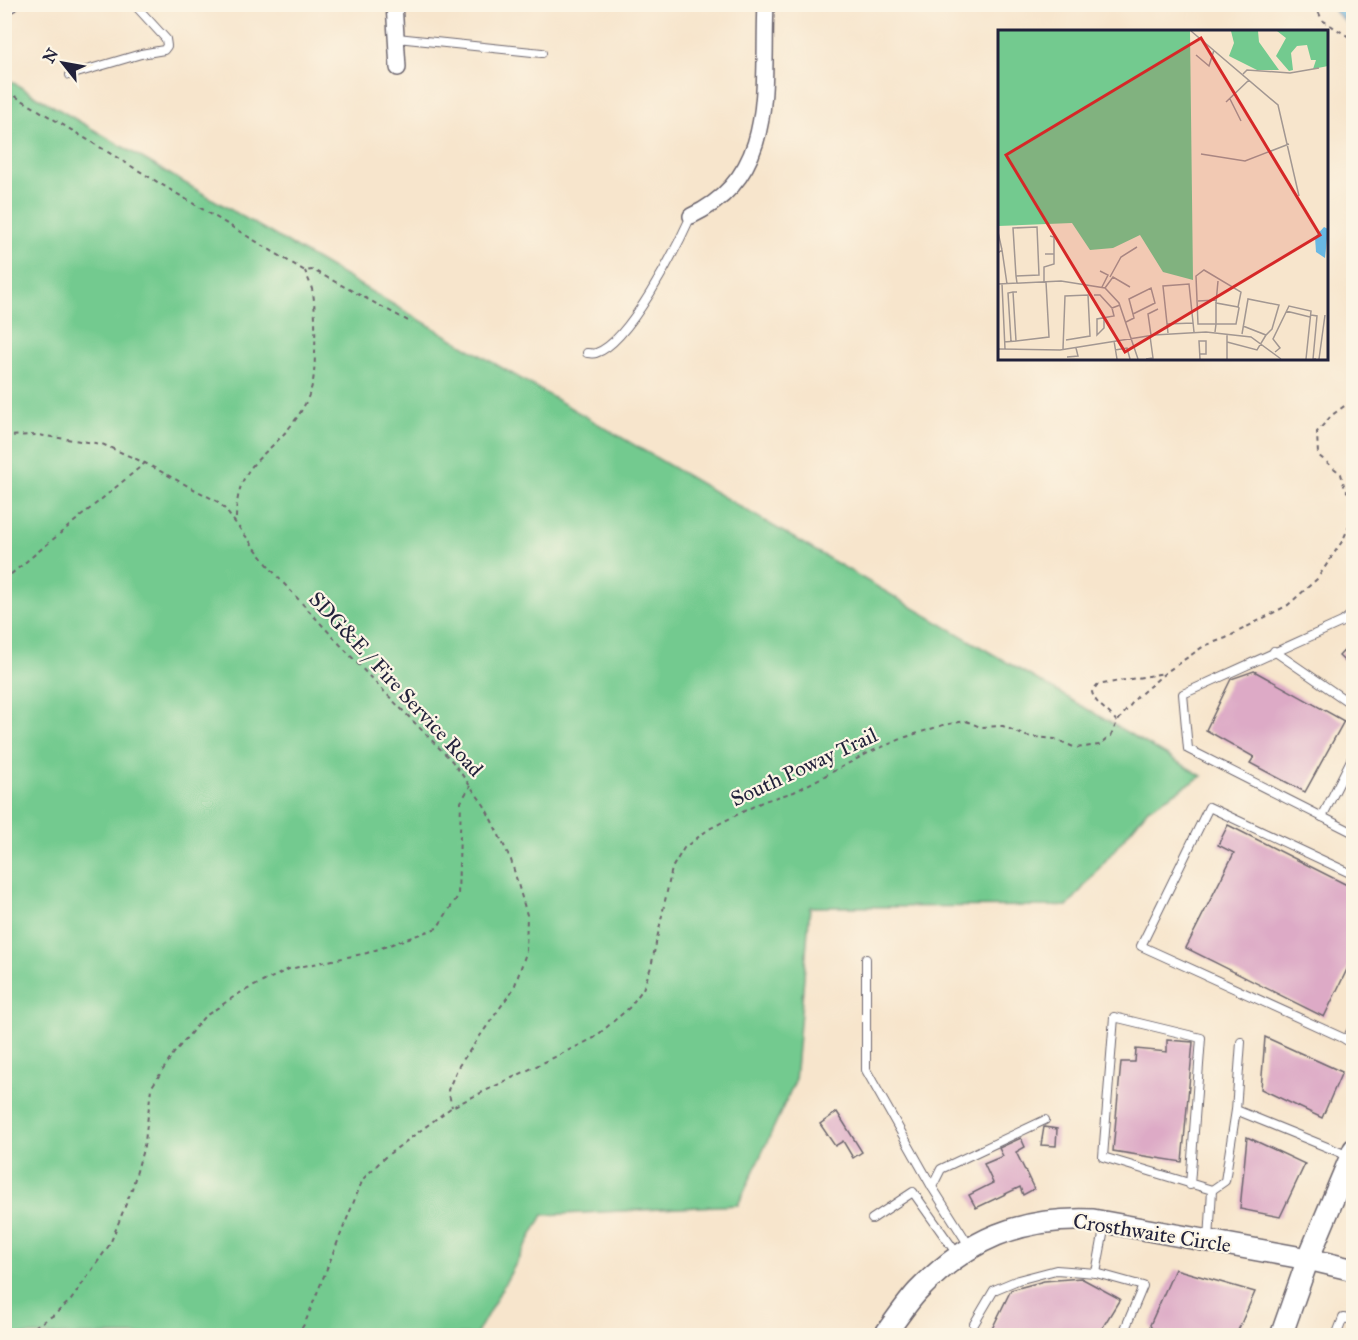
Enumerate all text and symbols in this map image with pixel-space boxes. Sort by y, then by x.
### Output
inset map [998,30,1328,360]
north arrow [33,33,93,93]
text: N [39,44,62,66]
street label: SDG&E / Fire Service Road [303,586,489,782]
street label: South Poway Trail [727,722,882,812]
street label: Crosthwaite Circle [1071,1208,1233,1258]

